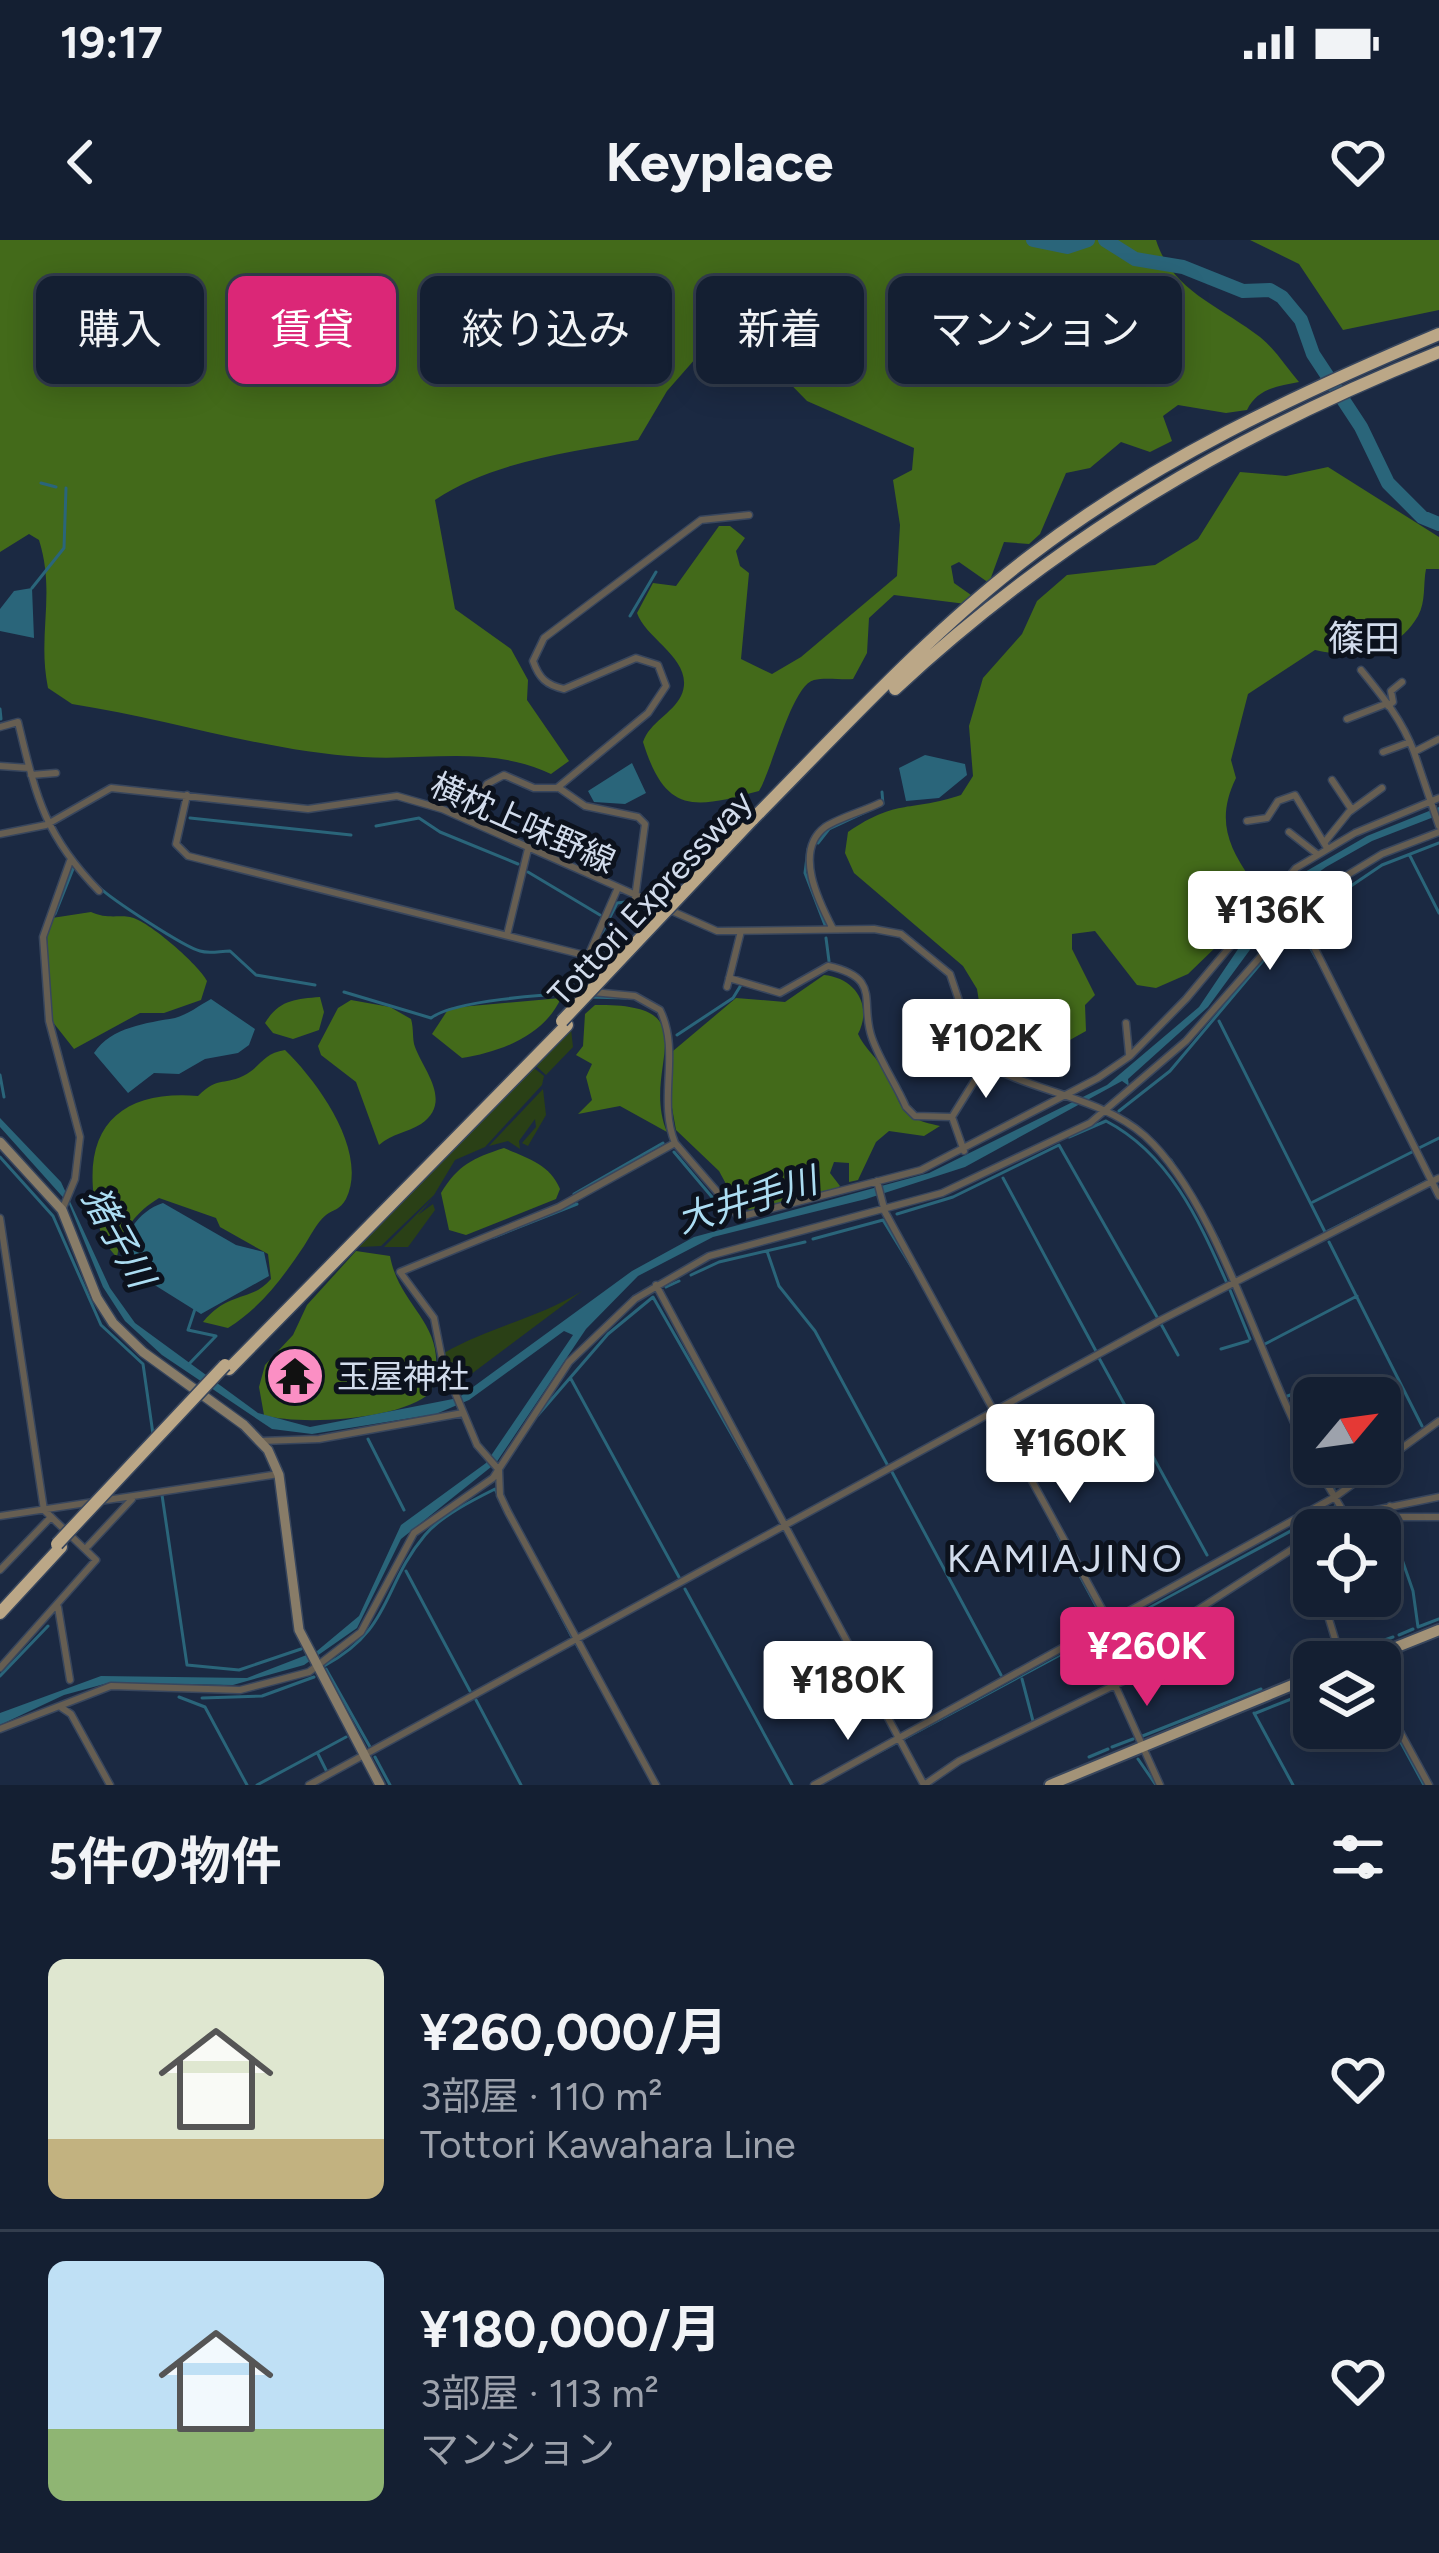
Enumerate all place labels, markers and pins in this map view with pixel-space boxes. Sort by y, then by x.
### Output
pin: ¥136K [1186,871,1354,973]
pin: ¥102K [902,999,1070,1101]
temple icon: 玉屋神社 [264,1345,326,1407]
place label: 玉屋神社 [337,1357,469,1396]
pin: ¥160K [986,1404,1154,1506]
pin: ¥260K [1063,1607,1231,1709]
pin: ¥180K [764,1641,932,1743]

